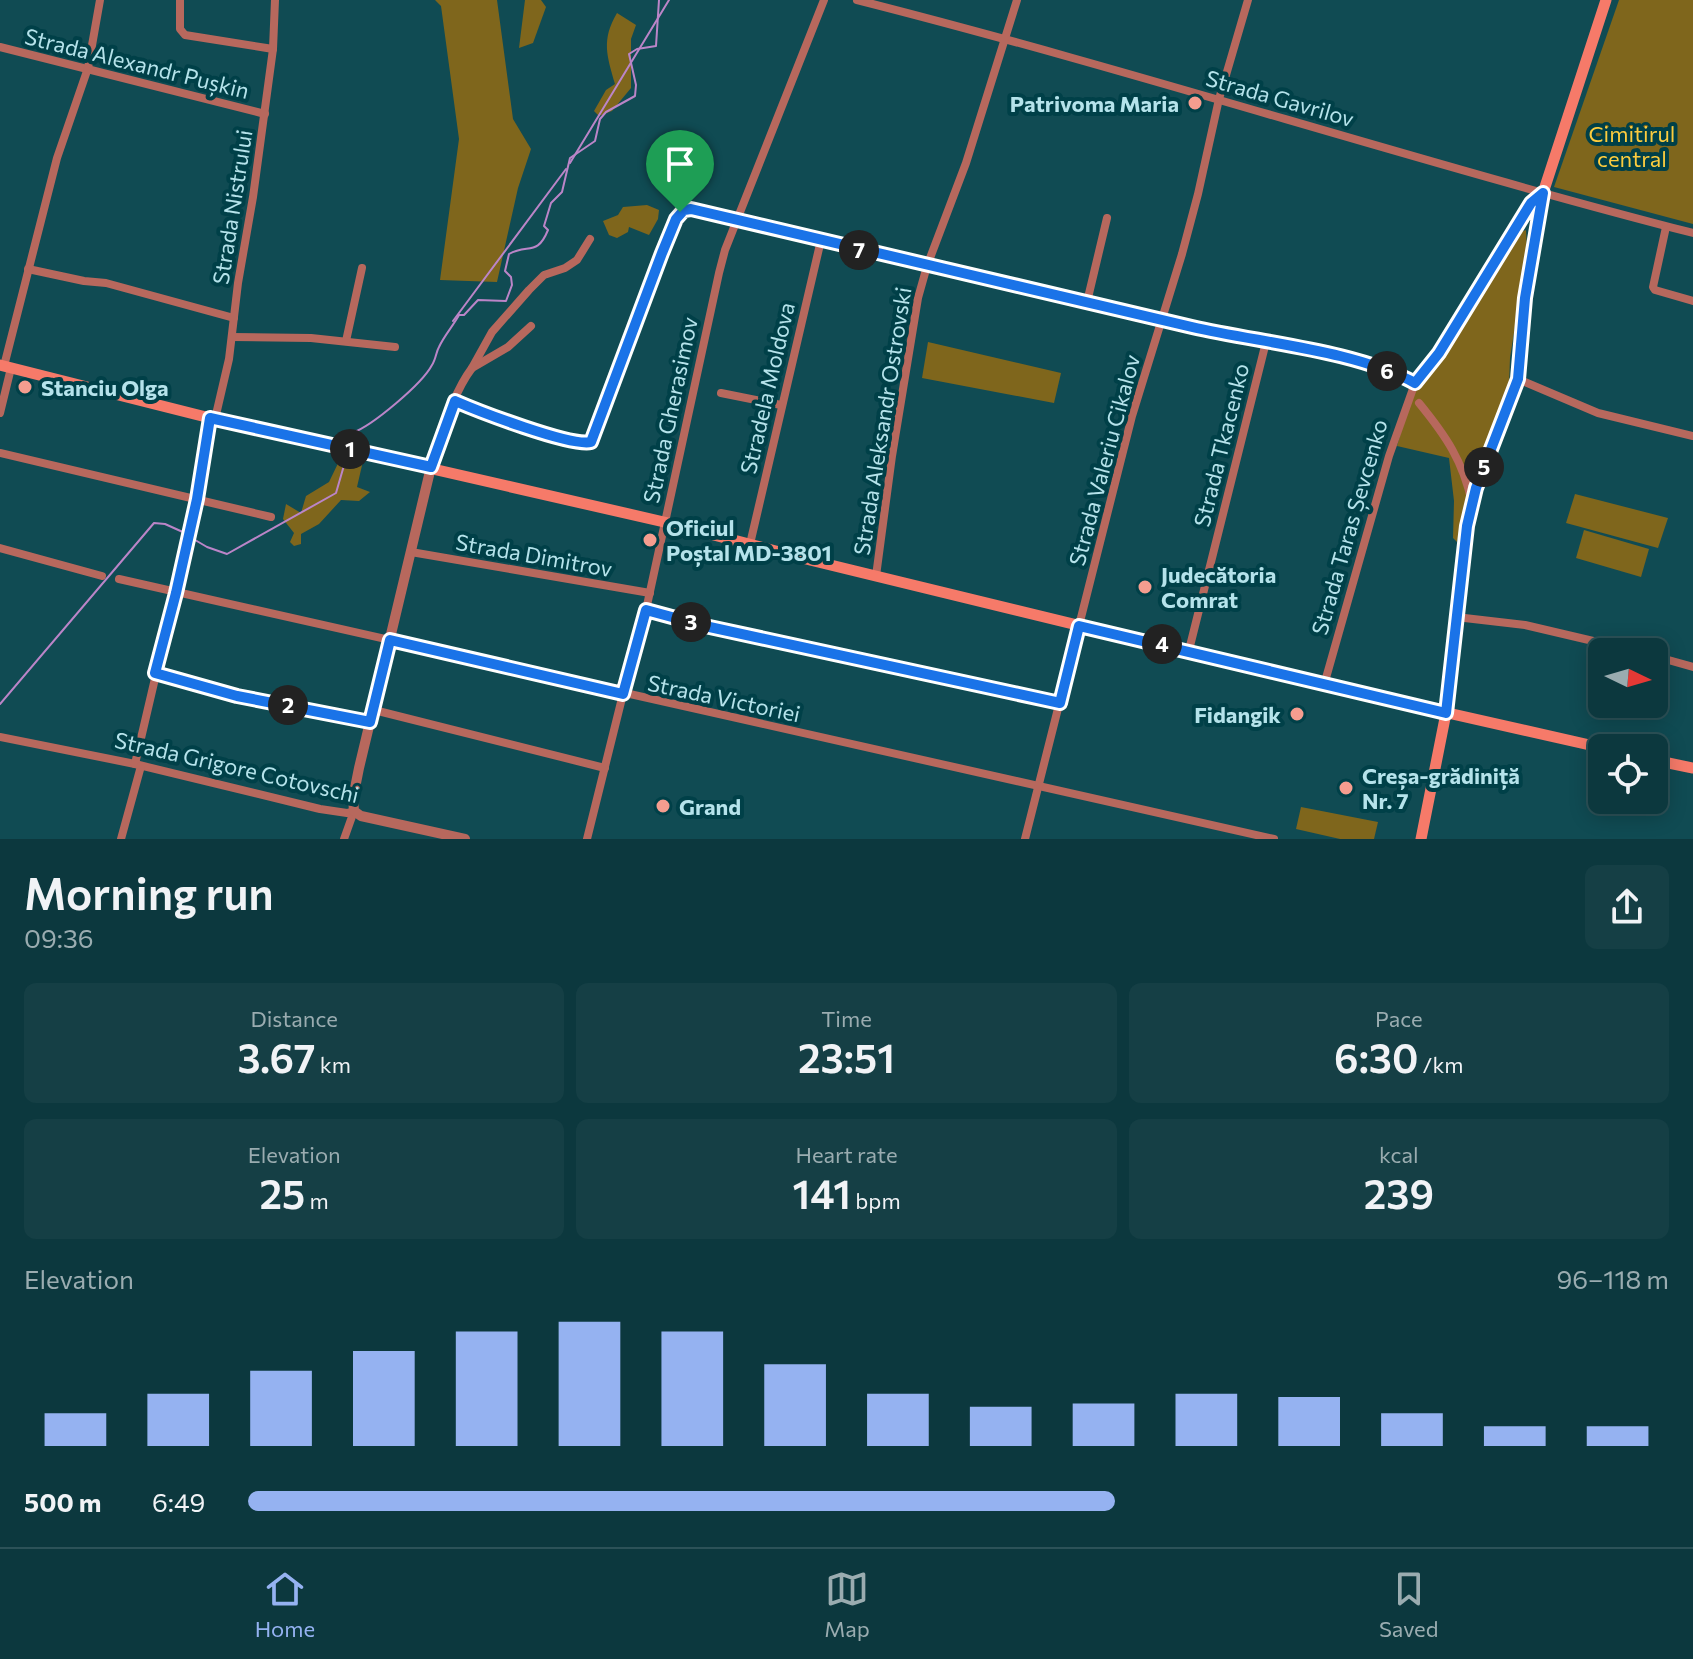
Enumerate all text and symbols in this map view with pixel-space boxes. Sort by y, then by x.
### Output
street label: Strada Alexandr Pușkin [22,22,252,105]
street label: Strada Gavrilov [1203,64,1357,132]
place label: Patrivoma Maria [1010,90,1179,117]
marker: Patrivoma Maria [1186,94,1204,112]
park label: Cimitirul central [1589,120,1675,172]
street label: Strada Nistrului [206,128,258,286]
pin [646,130,714,212]
icon: arrive [658,142,702,186]
pin: 7 [839,230,879,270]
text: 7 [853,236,865,263]
street label: Strada Aleksandr Ostrovski [847,285,917,557]
street label: Stradela Moldova [734,300,800,476]
street label: Strada Gherasimov [637,315,703,505]
street label: Strada Valeriu Cikalov [1063,351,1145,569]
pin: 6 [1367,351,1407,391]
text: 6 [1380,357,1394,384]
street label: Strada Tkacenko [1188,361,1254,529]
place label: Stanciu Olga [41,374,169,401]
marker: Stanciu Olga [16,378,34,396]
street label: Strada Taras Șevcenko [1305,416,1394,638]
pin: 1 [330,429,370,469]
text: 1 [345,435,355,462]
pin: 5 [1464,447,1504,487]
text: 5 [1478,453,1490,480]
place label: Oficiul Poștal MD-3801 [666,514,832,567]
street label: Strada Dimitrov [454,528,614,582]
marker: Oficiul Poștal MD-3801 [641,531,659,549]
place label: Judecătoria Comrat [1161,561,1276,613]
marker: Judecătoria Comrat [1136,578,1154,596]
pin: 3 [671,602,711,642]
text: 3 [685,608,697,635]
pin: 4 [1142,624,1182,664]
text: 4 [1155,630,1169,657]
north arrow [1588,638,1668,718]
map controls [1588,638,1668,814]
street label: Strada Victoriei [645,669,803,727]
pin: 2 [268,685,308,725]
text: 2 [282,691,294,718]
place label: Fidangik [1194,701,1281,728]
marker: Fidangik [1288,705,1306,723]
street label: Strada Grigore Cotovschi [112,726,362,808]
button: locate [1588,734,1668,814]
place label: Creșa-grădiniță Nr. 7 [1362,762,1520,814]
marker: Creșa-grădiniță Nr. 7 [1337,779,1355,797]
place label: Grand [679,793,741,820]
marker: Grand [654,797,672,815]
text: Morning run [24,865,274,919]
button: share [1585,865,1669,949]
text: 09:36 [24,922,94,953]
text: Distance [250,1005,338,1032]
text: Time [821,1005,872,1032]
text: Pace [1375,1005,1423,1032]
text: 3.67 [237,1032,316,1081]
text: 23:51 [798,1032,895,1081]
text: 6:30 [1334,1032,1418,1081]
text: km [316,1051,351,1078]
text: /km [1418,1051,1464,1078]
text: Elevation [248,1141,341,1168]
text: Heart rate [795,1141,898,1168]
text: kcal [1379,1141,1419,1168]
text: 25 [260,1168,305,1217]
text: 141 [792,1168,851,1217]
text: 239 [1364,1168,1434,1217]
text: m [305,1187,329,1214]
text: bpm [851,1187,901,1214]
text: Elevation [24,1263,134,1294]
text: 96–118 m [1556,1263,1669,1294]
text: 500 m [24,1486,101,1517]
text: 6:49 [152,1486,205,1517]
tab: Home [255,1567,315,1642]
tab: Map [824,1567,870,1642]
tab: Saved [1379,1567,1438,1642]

